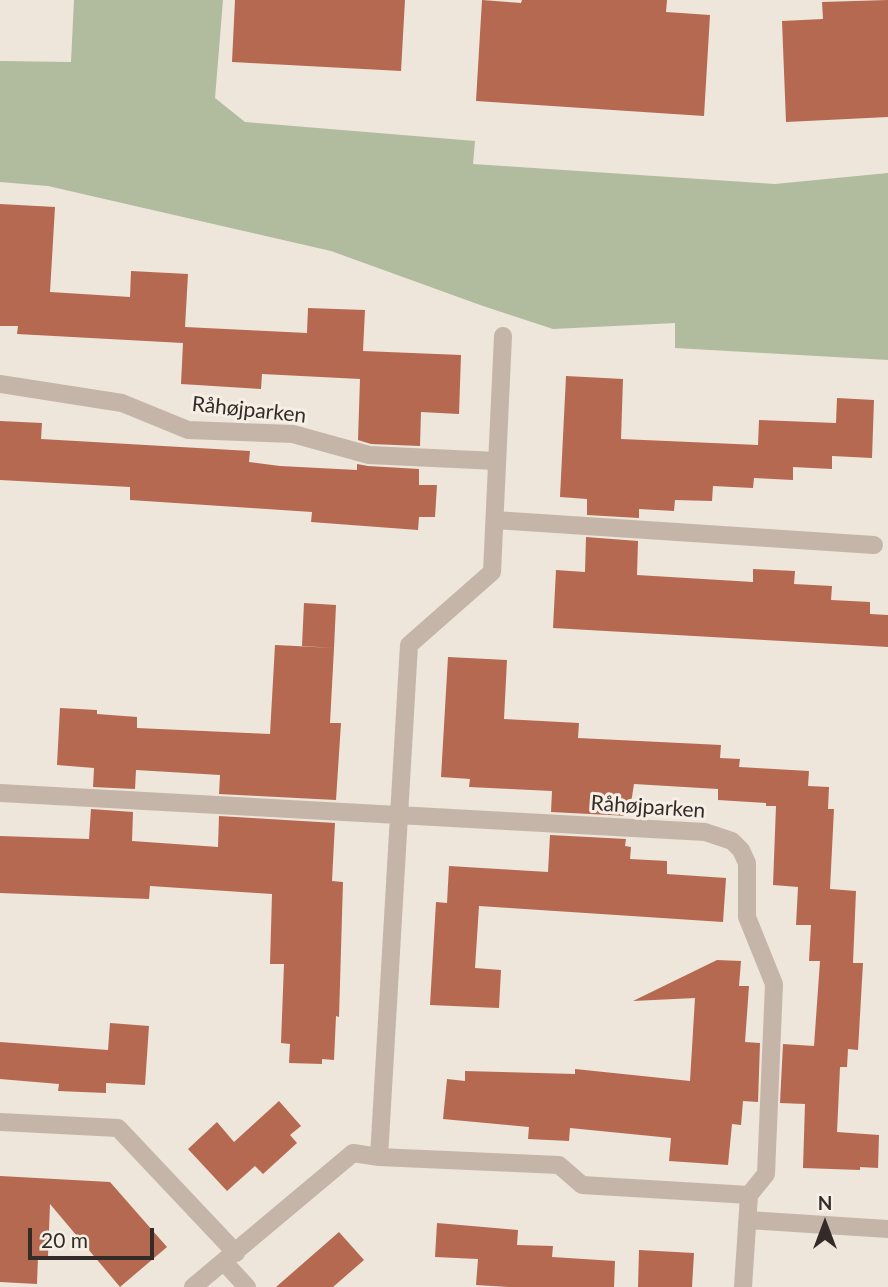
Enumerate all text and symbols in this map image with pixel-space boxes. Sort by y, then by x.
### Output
street label: Råhøjparken [191,391,307,429]
street label: Råhøjparken [590,790,706,824]
north arrow [790,1189,860,1259]
text: N [818,1191,832,1214]
scale bar [32,1214,158,1258]
text: 20 m [41,1227,88,1252]

